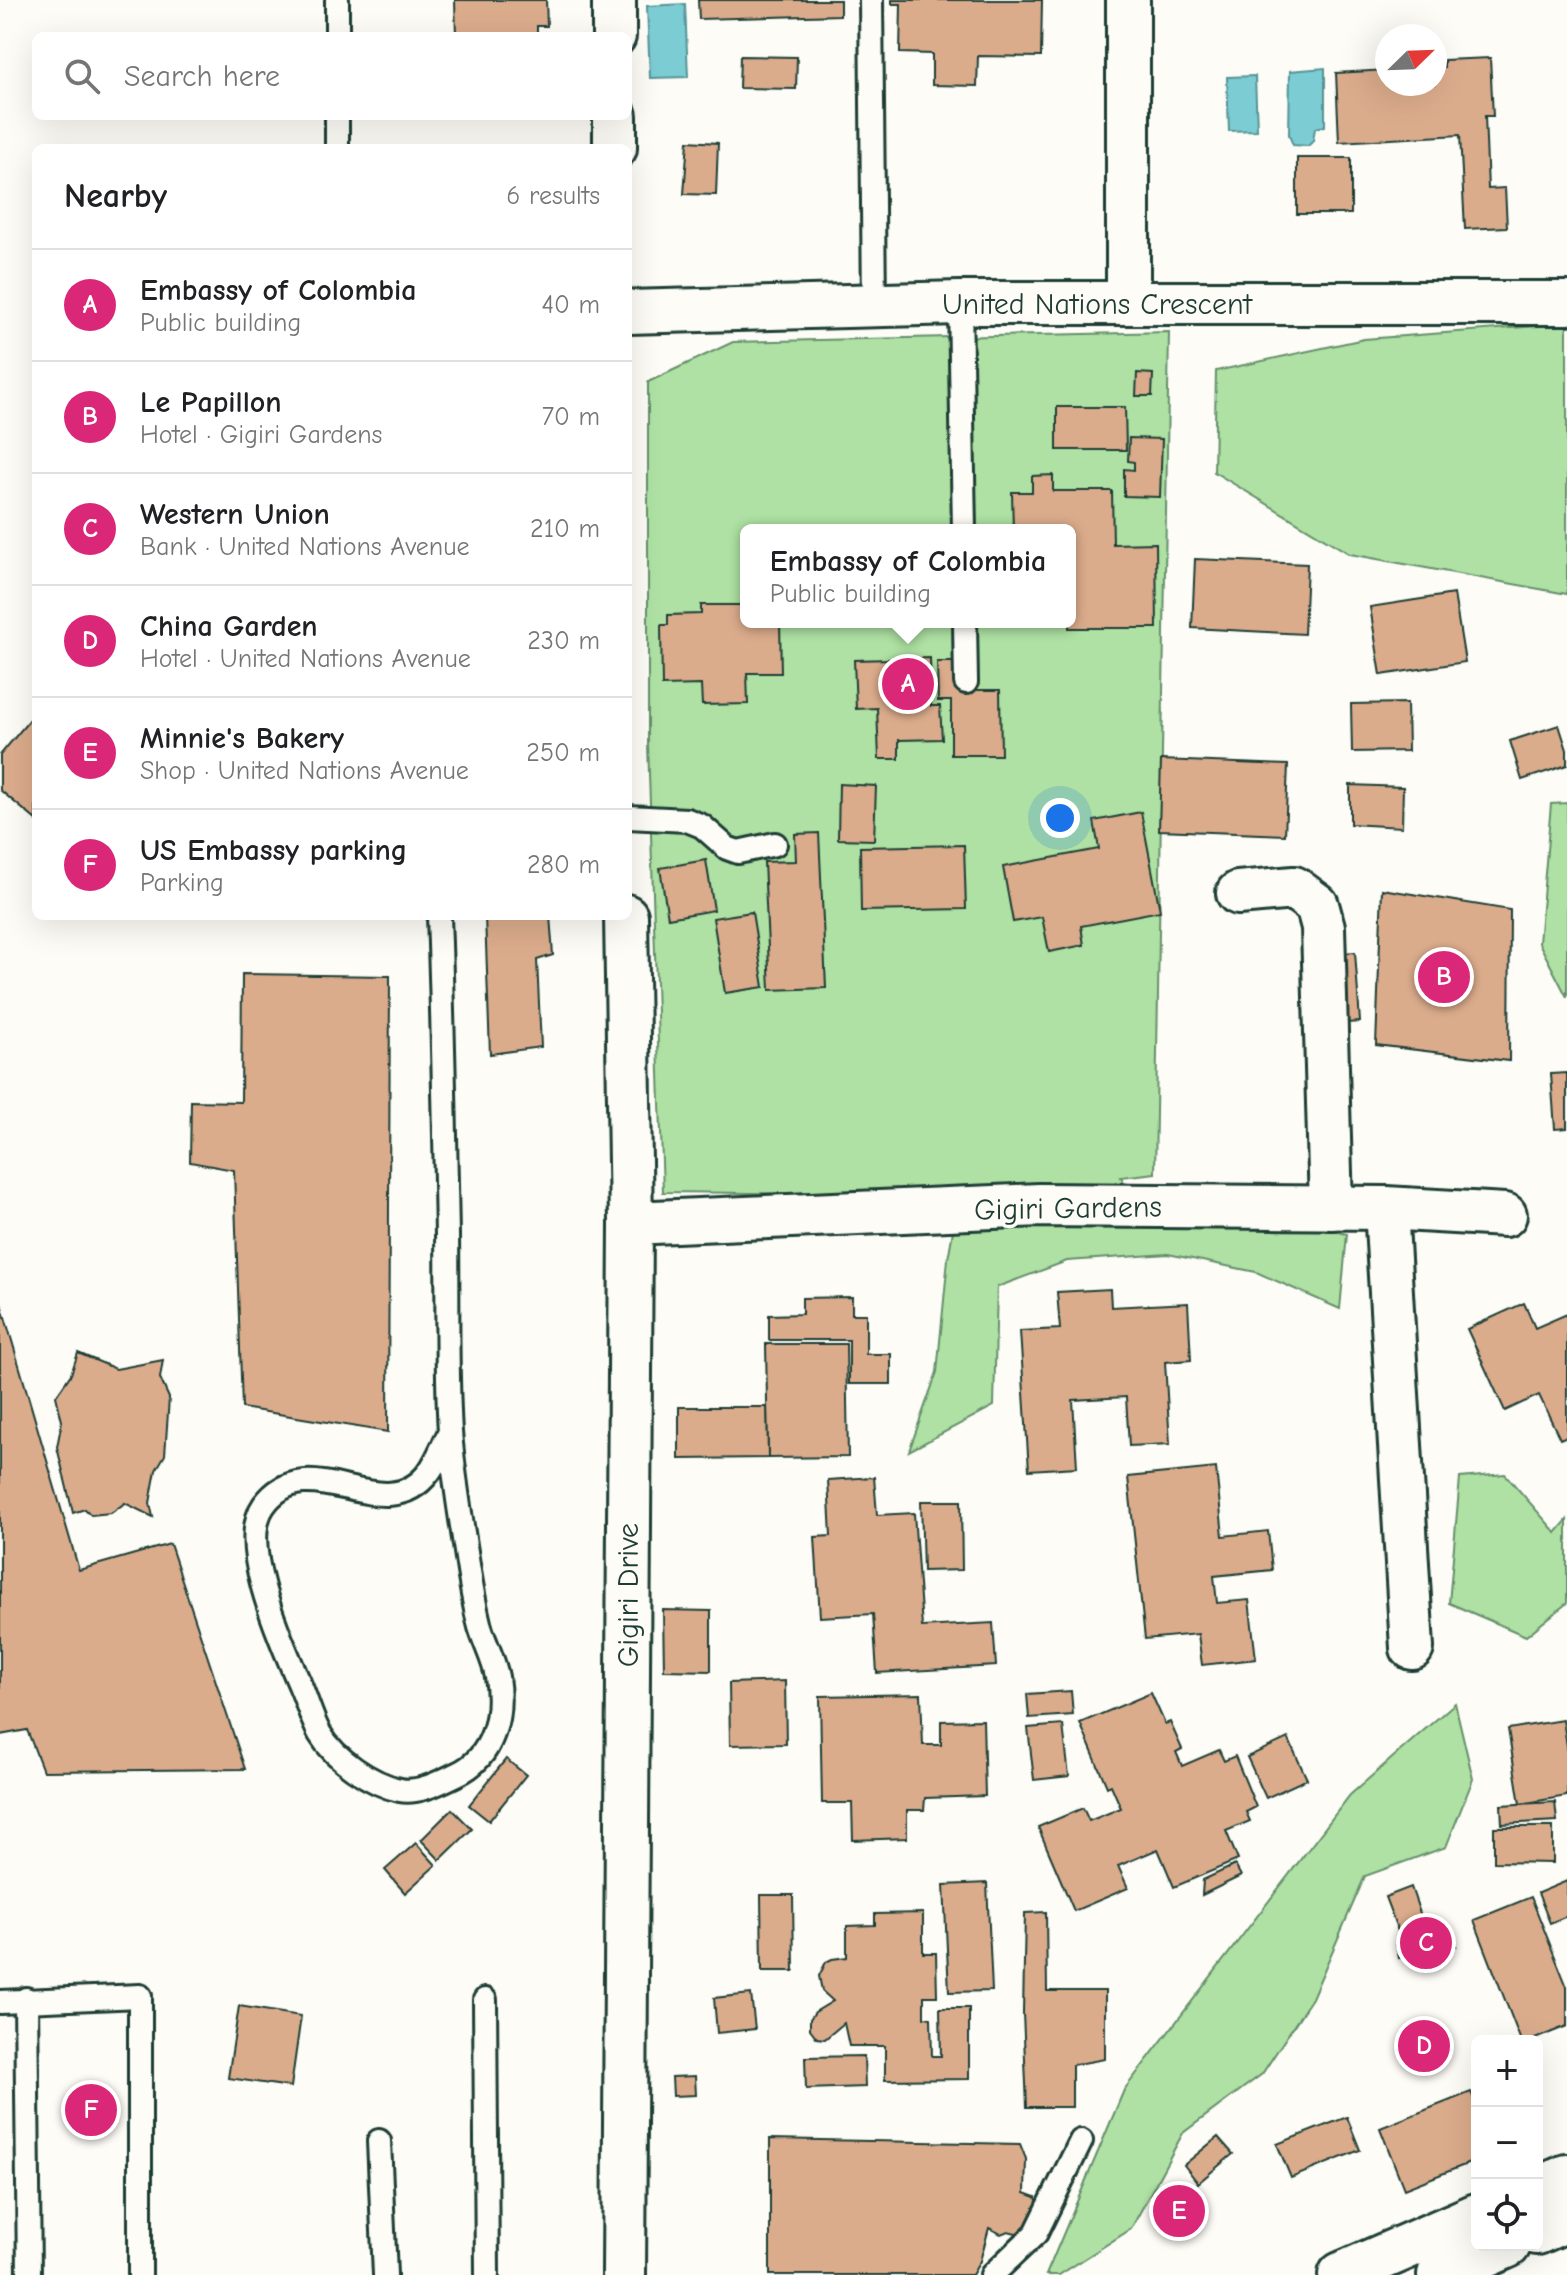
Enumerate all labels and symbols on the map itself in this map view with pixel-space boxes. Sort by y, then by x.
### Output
north arrow [1375,24,1447,96]
street label: United Nations Crescent [942,287,1254,322]
pin: A [882,654,934,714]
your location [1040,798,1080,838]
pin: B [1418,947,1470,1007]
street label: Gigiri Gardens [974,1189,1162,1228]
street label: Gigiri Drive [611,1523,646,1667]
pin: C [1400,1913,1452,1973]
pin: D [1398,2016,1450,2076]
pin: F [65,2080,117,2140]
pin: E [1153,2181,1205,2241]

